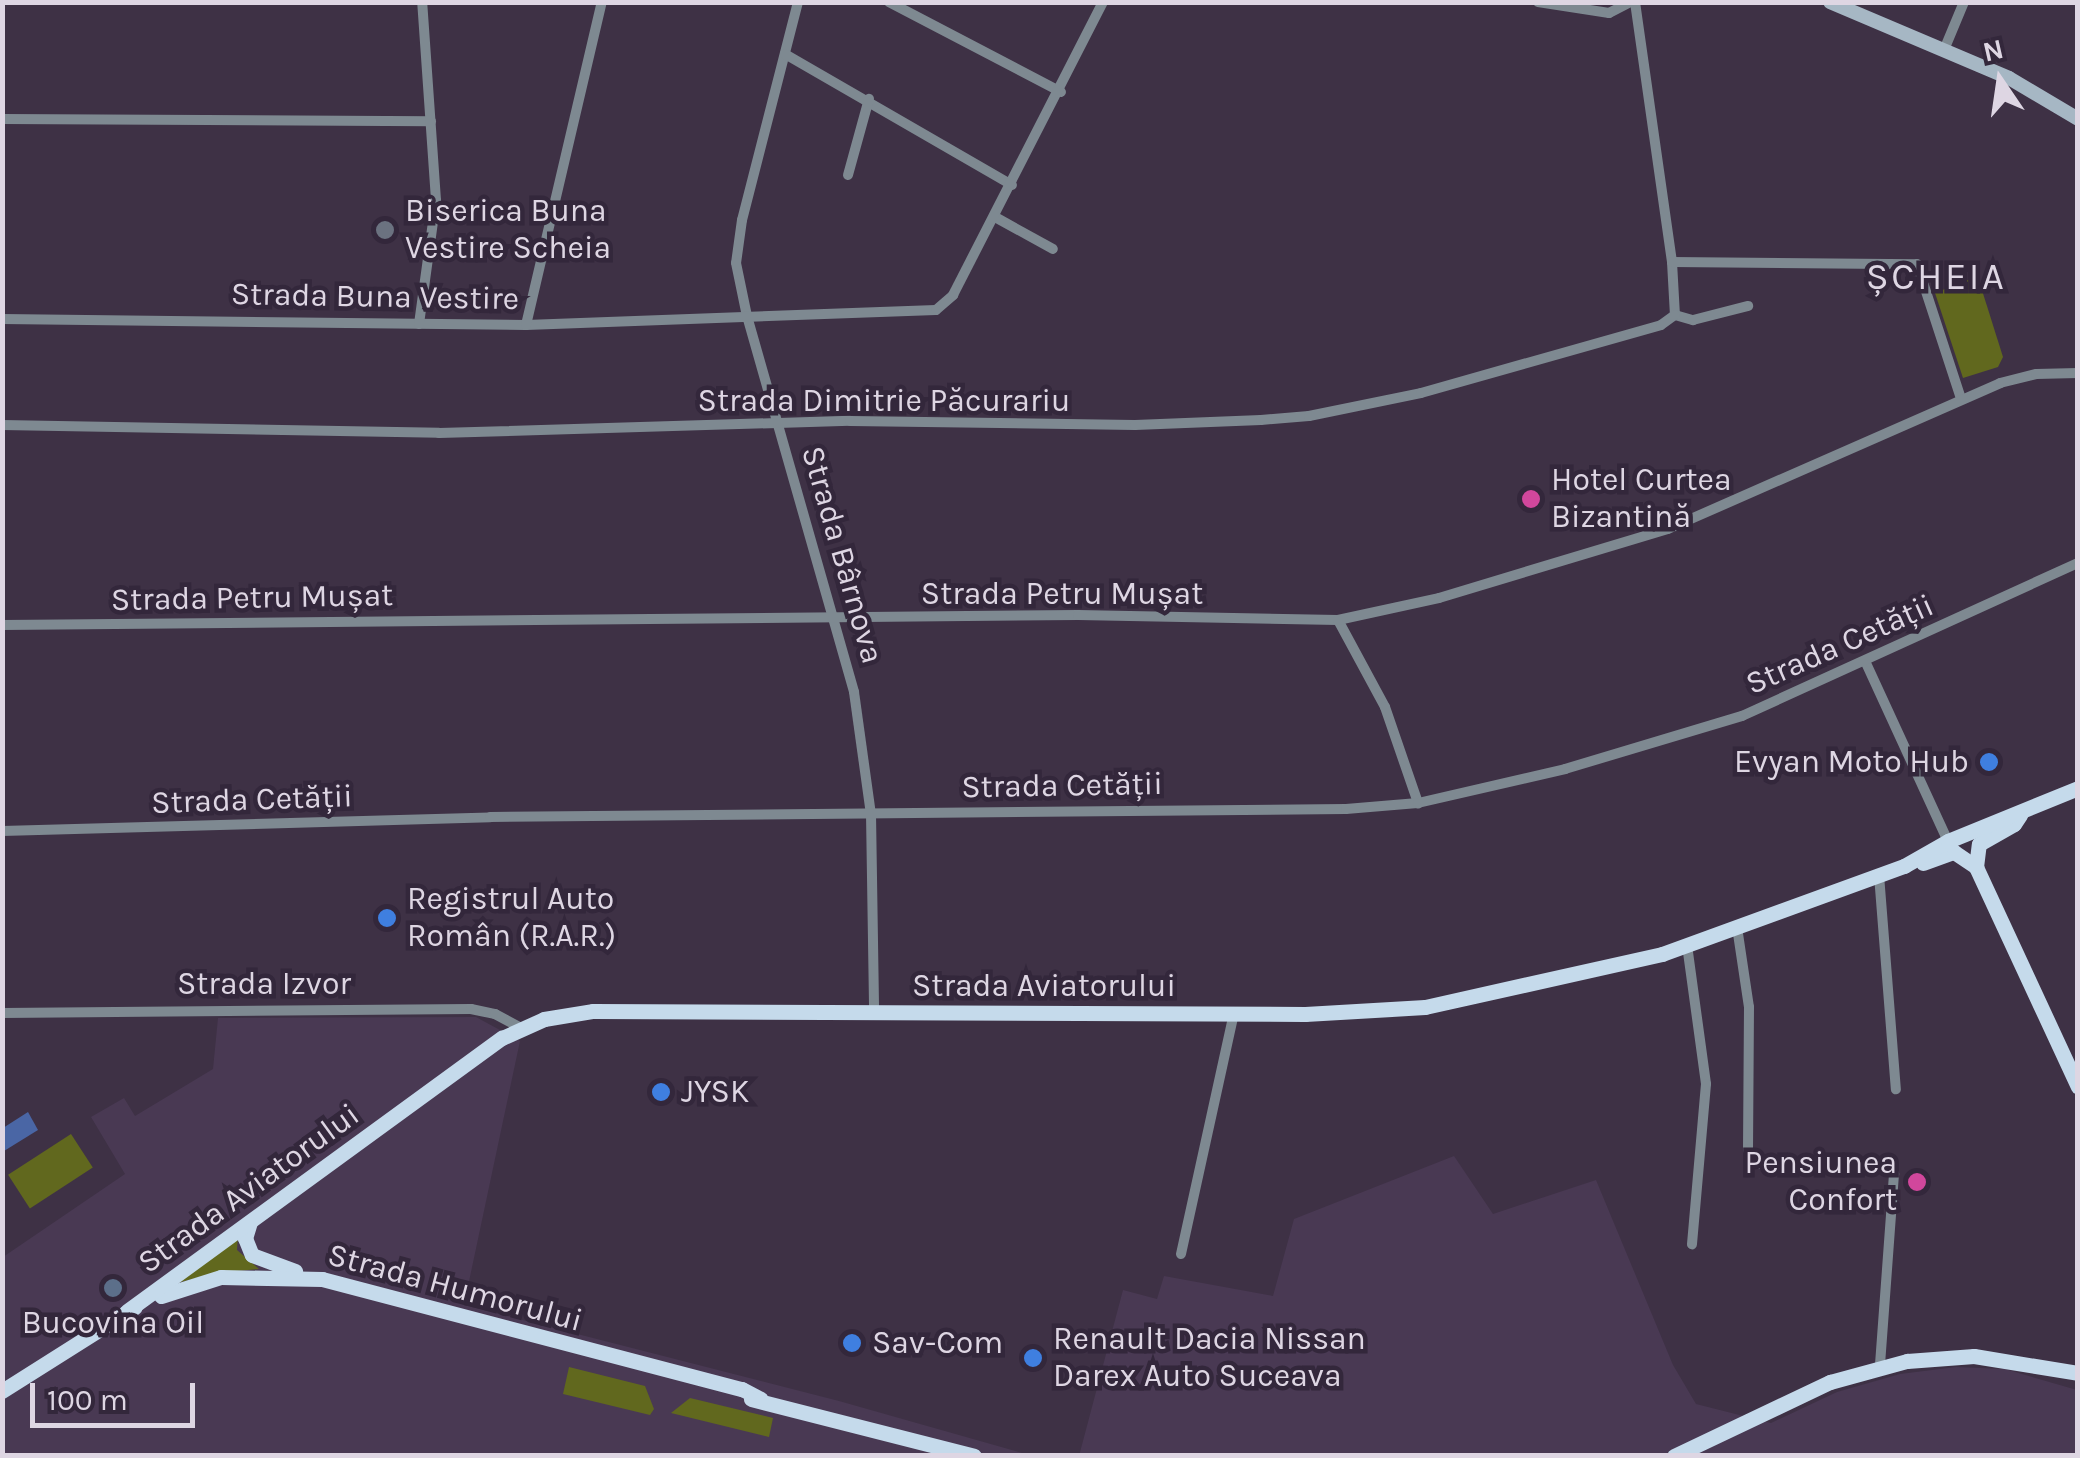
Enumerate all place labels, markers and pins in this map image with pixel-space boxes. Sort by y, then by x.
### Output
place label: Biserica Buna Vestire Scheia [405,193,611,268]
marker: Biserica Buna Vestire Scheia [374,219,396,241]
place label: Hotel Curtea Bizantină [1551,462,1732,537]
marker: Hotel Curtea Bizantină [1520,488,1542,510]
place label: Evyan Moto Hub [1734,743,1969,781]
marker: Evyan Moto Hub [1978,751,2000,773]
place label: Registrul Auto Român (R.A.R.) [407,881,616,956]
marker: Registrul Auto Român (R.A.R.) [376,907,398,929]
place label: JYSK [681,1073,749,1111]
marker: JYSK [650,1081,672,1103]
place label: Pensiunea Confort [1744,1145,1897,1220]
marker: Pensiunea Confort [1906,1171,1928,1193]
marker: Bucovina Oil [102,1277,124,1299]
place label: Bucovina Oil [22,1304,204,1342]
place label: Renault Dacia Nissan Darex Auto Suceava [1053,1321,1366,1396]
place label: Sav-Com [872,1324,1003,1362]
marker: Sav-Com [841,1332,863,1354]
marker: Renault Dacia Nissan Darex Auto Suceava [1022,1347,1044,1369]

